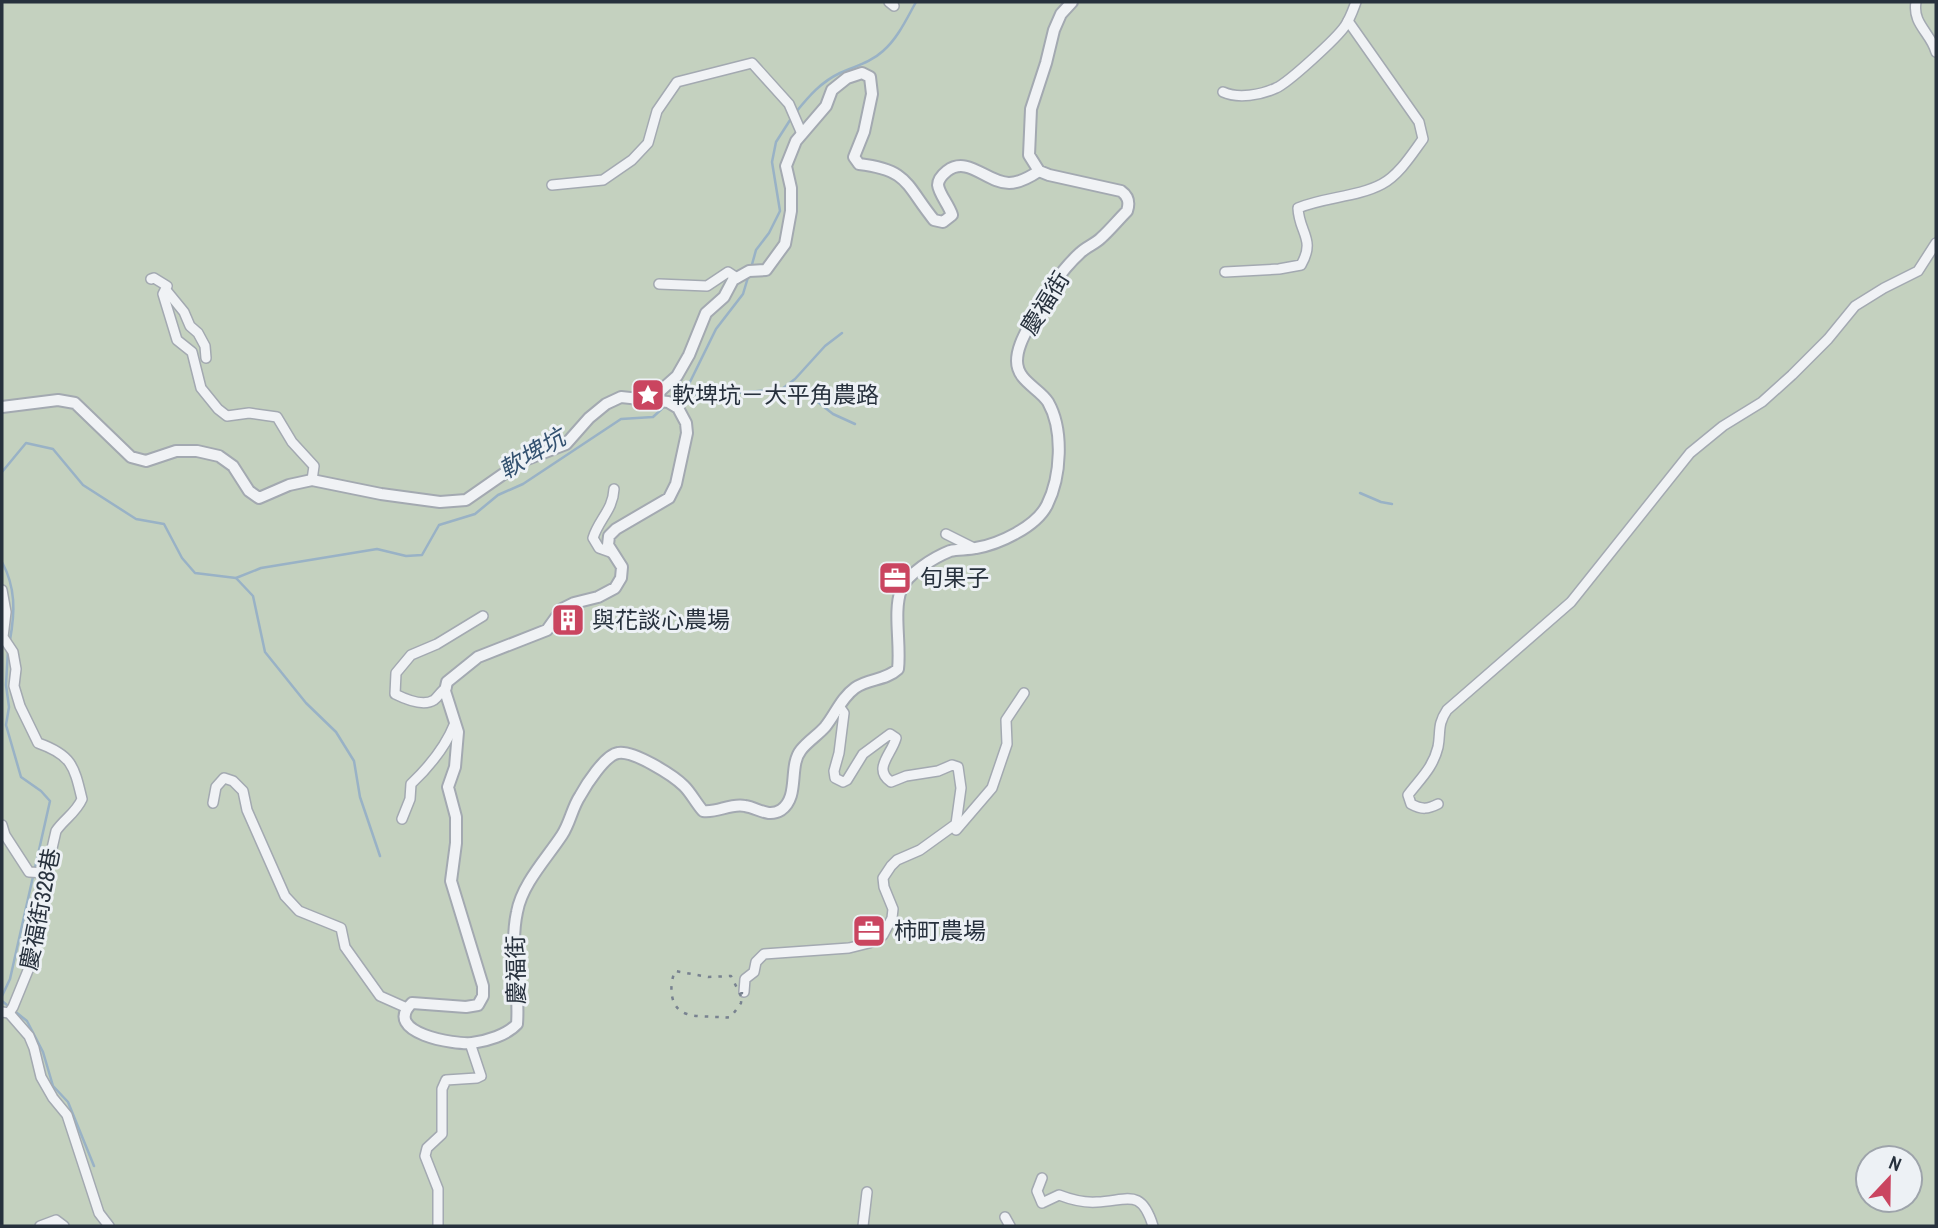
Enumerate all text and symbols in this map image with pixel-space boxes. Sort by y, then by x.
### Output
street label: 慶福街 [1013,265,1076,340]
place icon: 軟埤坑－大平角農路 [629,376,667,414]
place label: 軟埤坑－大平角農路 [672,379,879,410]
water label: 軟埤坑 [492,419,573,485]
office icon: 旬果子 [876,559,914,597]
place label: 旬果子 [920,562,989,593]
building icon: 與花談心農場 [549,601,587,639]
place label: 與花談心農場 [592,604,730,635]
street label: 慶福街328巷 [13,845,67,972]
office icon: 柿町農場 [850,912,888,950]
place label: 柿町農場 [894,915,986,946]
street label: 慶福街 [499,935,532,1005]
north arrow [1854,1144,1924,1214]
text: N [1885,1149,1905,1177]

